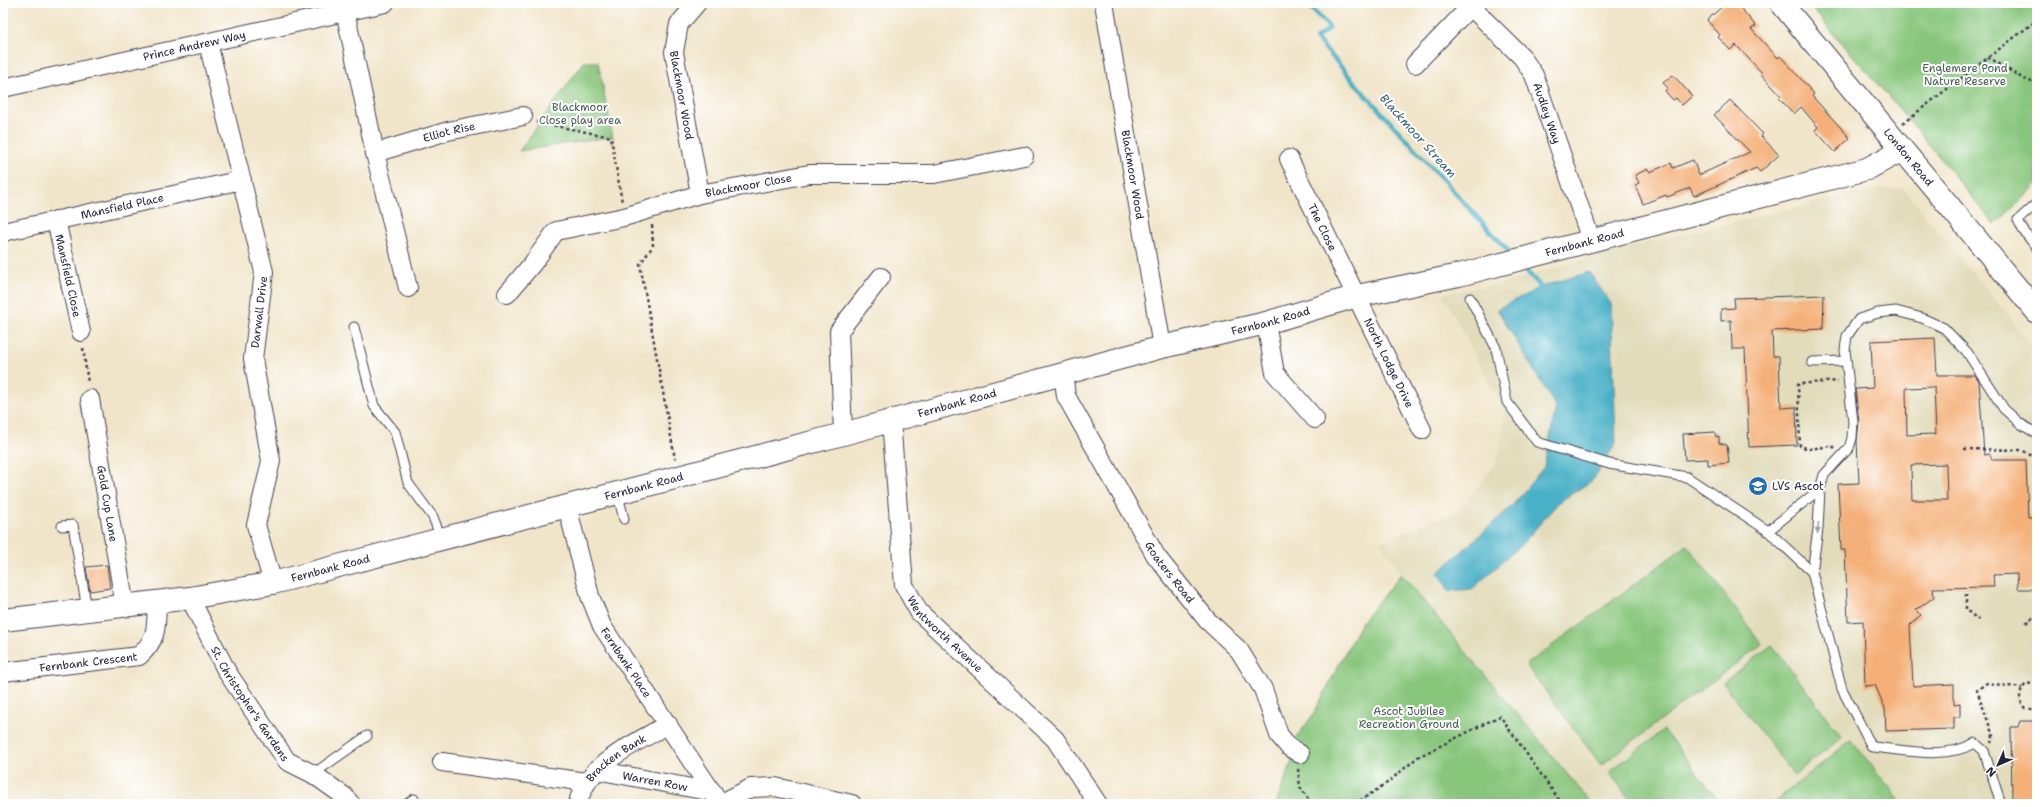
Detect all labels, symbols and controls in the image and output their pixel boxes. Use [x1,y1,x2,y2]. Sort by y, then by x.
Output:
street label: Prince Andrew Way [142,27,247,65]
street label: Blackmoor Wood [666,49,697,141]
park label: Englemere Pond Nature Reserve [1922,61,2008,89]
street label: Audley Way [1529,81,1564,146]
water label: Blackmoor Stream [1376,91,1460,181]
park label: Blackmoor Close play area [539,100,621,128]
street label: Elliot Rise [421,119,476,146]
street label: London Road [1880,125,1937,189]
street label: Blackmoor Wood [1118,129,1147,220]
street label: Blackmoor Close [704,170,793,201]
street label: Mansfield Place [79,190,165,223]
street label: The Close [1304,201,1340,254]
street label: Fernbank Road [1544,225,1626,260]
street label: Mansfield Close [51,233,84,319]
street label: Darwall Drive [248,275,271,349]
street label: Fernbank Road [1230,303,1312,339]
street label: North Lodge Drive [1360,316,1417,410]
street label: Fernbank Road [916,385,998,421]
street label: Gold Cup Lane [93,464,121,543]
street label: Fernbank Road [603,469,685,504]
school or university icon: LVS Ascot [1747,475,1769,497]
place label: LVS Ascot [1772,479,1824,494]
one-way arrow [1814,522,1821,534]
street label: Goaters Road [1141,539,1198,606]
street label: Fernbank Road [289,551,372,586]
street label: Wentworth Avenue [903,593,986,676]
street label: Fernbank Place [597,625,655,701]
street label: St. Christopher's Gardens [207,644,292,765]
street label: Fernbank Crescent [39,649,138,676]
park label: Ascot Jubilee Recreation Ground [1359,704,1459,732]
street label: Bracken Bank [583,731,649,785]
north arrow [1978,745,2018,785]
text: N [1983,763,2000,780]
street label: Warren Row [621,768,689,795]

